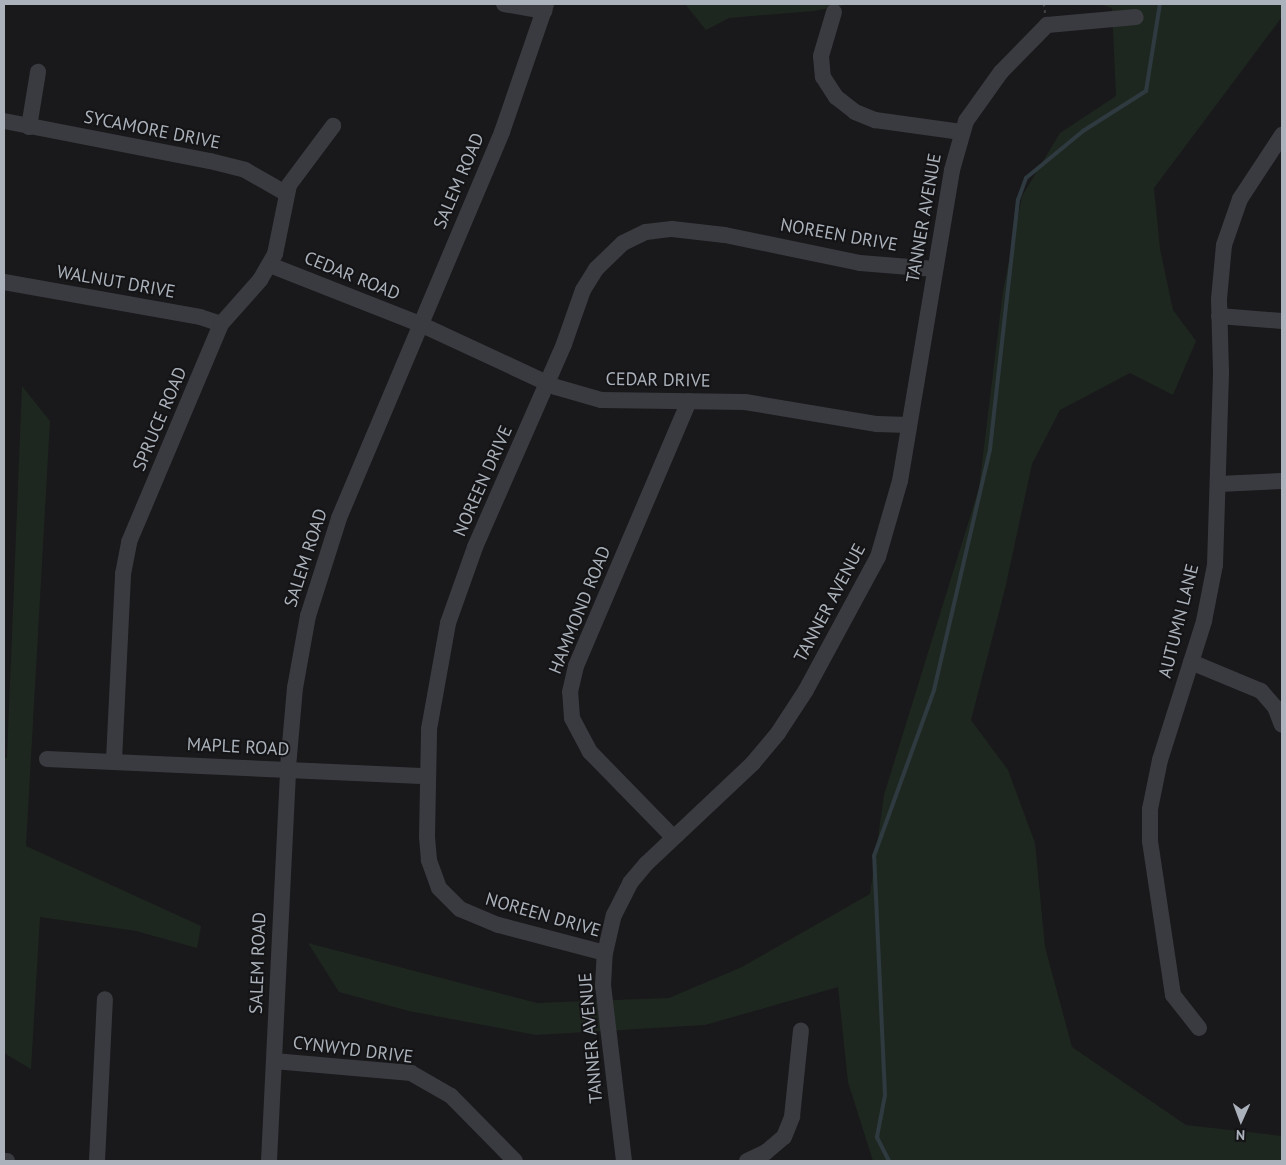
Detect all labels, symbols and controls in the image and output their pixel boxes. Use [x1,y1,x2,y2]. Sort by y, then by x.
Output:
street label: SYCAMORE DRIVE [82,106,222,154]
street label: SALEM ROAD [429,130,489,232]
street label: TANNER AVENUE [902,151,946,285]
street label: NOREEN DRIVE [779,214,899,256]
street label: CEDAR ROAD [301,247,403,305]
street label: WALNUT DRIVE [55,261,177,303]
street label: SPRUCE ROAD [128,364,192,474]
street label: CEDAR DRIVE [605,368,711,392]
street label: NOREEN DRIVE [449,422,517,540]
street label: SALEM ROAD [280,506,332,610]
street label: TANNER AVENUE [790,540,870,666]
street label: HAMMOND ROAD [544,543,616,677]
street label: AUTUMN LANE [1154,562,1204,680]
street label: MAPLE ROAD [186,734,290,760]
street label: NOREEN DRIVE [483,888,603,942]
street label: SALEM ROAD [245,912,271,1014]
street label: TANNER AVENUE [574,971,608,1105]
street label: CYNWYD DRIVE [292,1032,414,1068]
north arrow [1216,1095,1266,1145]
text: N [1236,1126,1245,1144]

